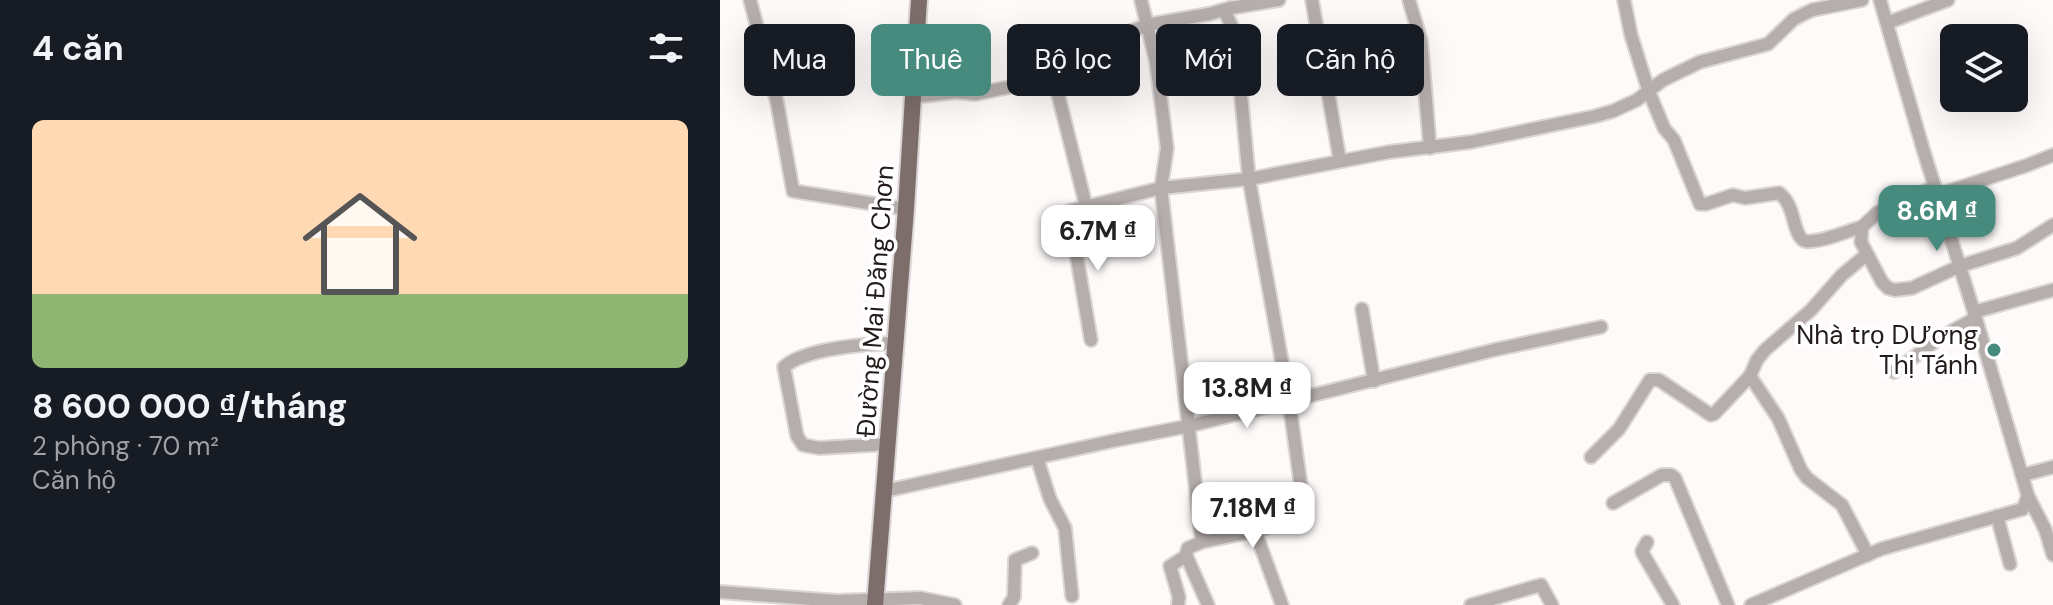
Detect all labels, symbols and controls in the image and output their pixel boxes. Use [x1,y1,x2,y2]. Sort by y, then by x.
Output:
chip: Mua [744,24,855,96]
chip: Thuê [871,24,991,96]
chip: Bộ lọc [1007,24,1140,96]
chip: Mới [1156,24,1261,96]
chip: Căn hộ [1277,24,1424,96]
map controls [1940,24,2028,112]
button: layers [1940,24,2028,112]
text: 4 căn [32,26,124,71]
icon: filters [644,26,688,70]
street label: Đường Mai Đăng Chơn [849,164,901,438]
icon: home [288,172,432,316]
pin: 8.6M ₫ [1872,185,2002,253]
text: 8.6M ₫ [1896,194,1978,228]
pin: 6.7M ₫ [1033,205,1163,273]
text: 6.7M ₫ [1059,214,1137,248]
place label: Nhà trọ DƯơng Thị Tánh [1796,318,1978,382]
marker: Nhà trọ DƯơng Thị Tánh [1985,341,2003,359]
pin: 13.8M ₫ [1173,362,1321,430]
text: 13.8M ₫ [1202,371,1292,405]
text: 8 600 000 ₫/tháng [32,384,348,429]
text: 2 phòng · 70 m² [32,429,219,463]
text: Căn hộ [32,463,116,497]
pin: 7.18M ₫ [1179,482,1327,550]
text: 7.18M ₫ [1210,491,1296,525]

